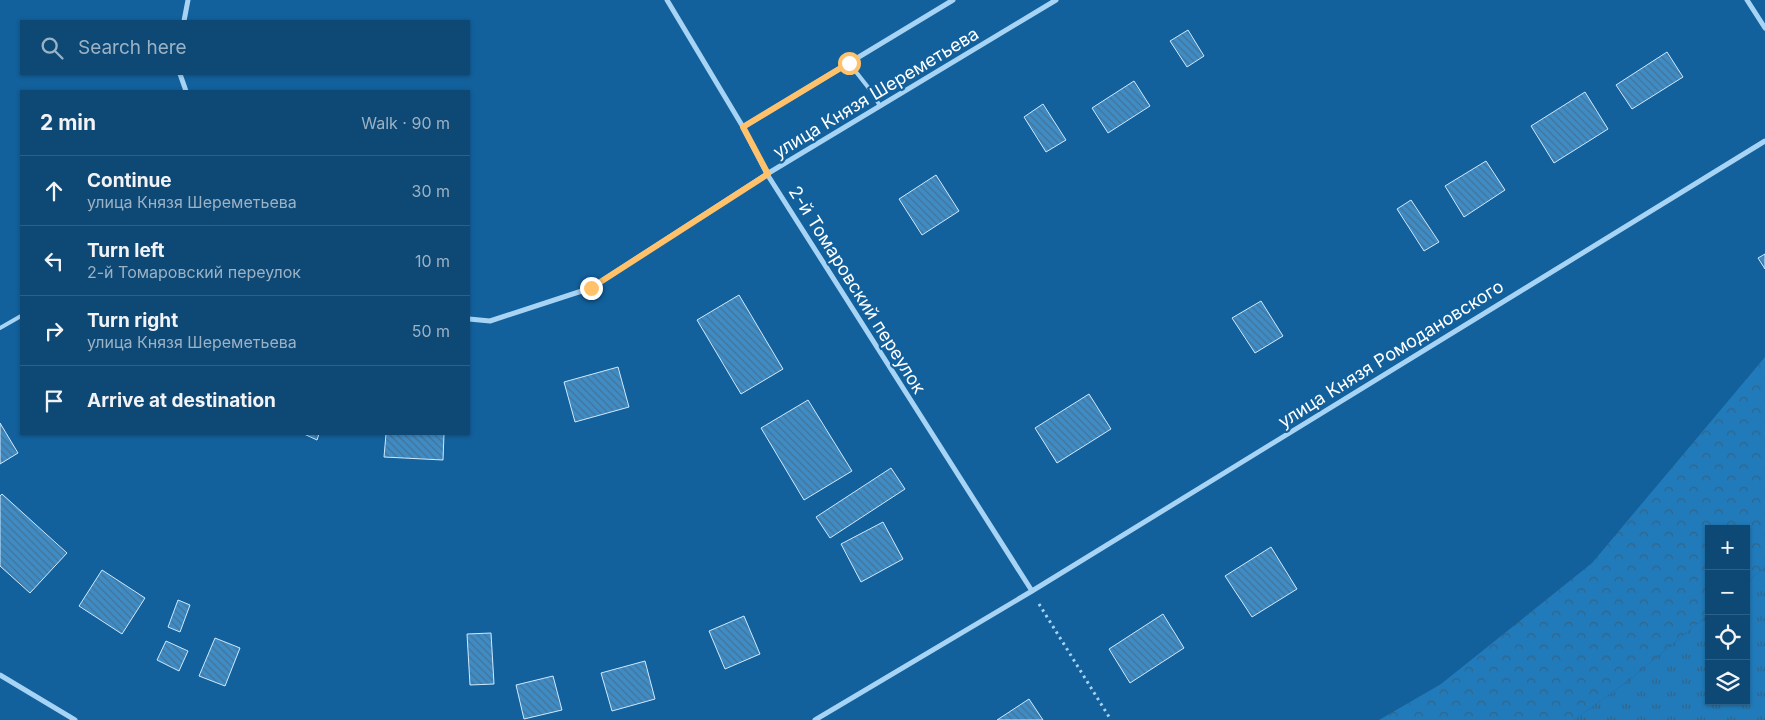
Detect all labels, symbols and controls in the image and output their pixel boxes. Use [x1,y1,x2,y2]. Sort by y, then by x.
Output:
search box [20,20,470,75]
street label: улица Князя Шереметьева [769,23,982,162]
icon: search [38,34,66,62]
text: Search here [78,36,187,59]
route start [838,52,861,75]
text: 2 min [40,110,96,135]
text: Walk · 90 m [361,113,450,133]
text: Continue [87,169,172,192]
icon: ahead [40,177,68,205]
text: 30 m [412,181,450,201]
street label: 2-й Томаровский переулок [785,182,930,398]
text: улица Князя Шереметьева [87,192,297,212]
text: Turn left [87,239,165,262]
icon: left [40,247,68,275]
text: 10 m [415,251,450,271]
text: 2-й Томаровский переулок [87,262,301,282]
street label: улица Князя Ромодановского [1274,275,1507,432]
route end [580,277,603,300]
text: Turn right [87,309,178,332]
icon: right [40,317,68,345]
text: 50 m [412,321,450,341]
text: улица Князя Шереметьева [87,332,297,352]
icon: arrive [40,387,68,415]
text: Arrive at destination [87,389,276,412]
map controls [1705,525,1750,705]
button: + [1705,525,1750,570]
button: − [1705,570,1750,615]
button: locate [1705,615,1750,660]
button: layers [1705,660,1750,705]

